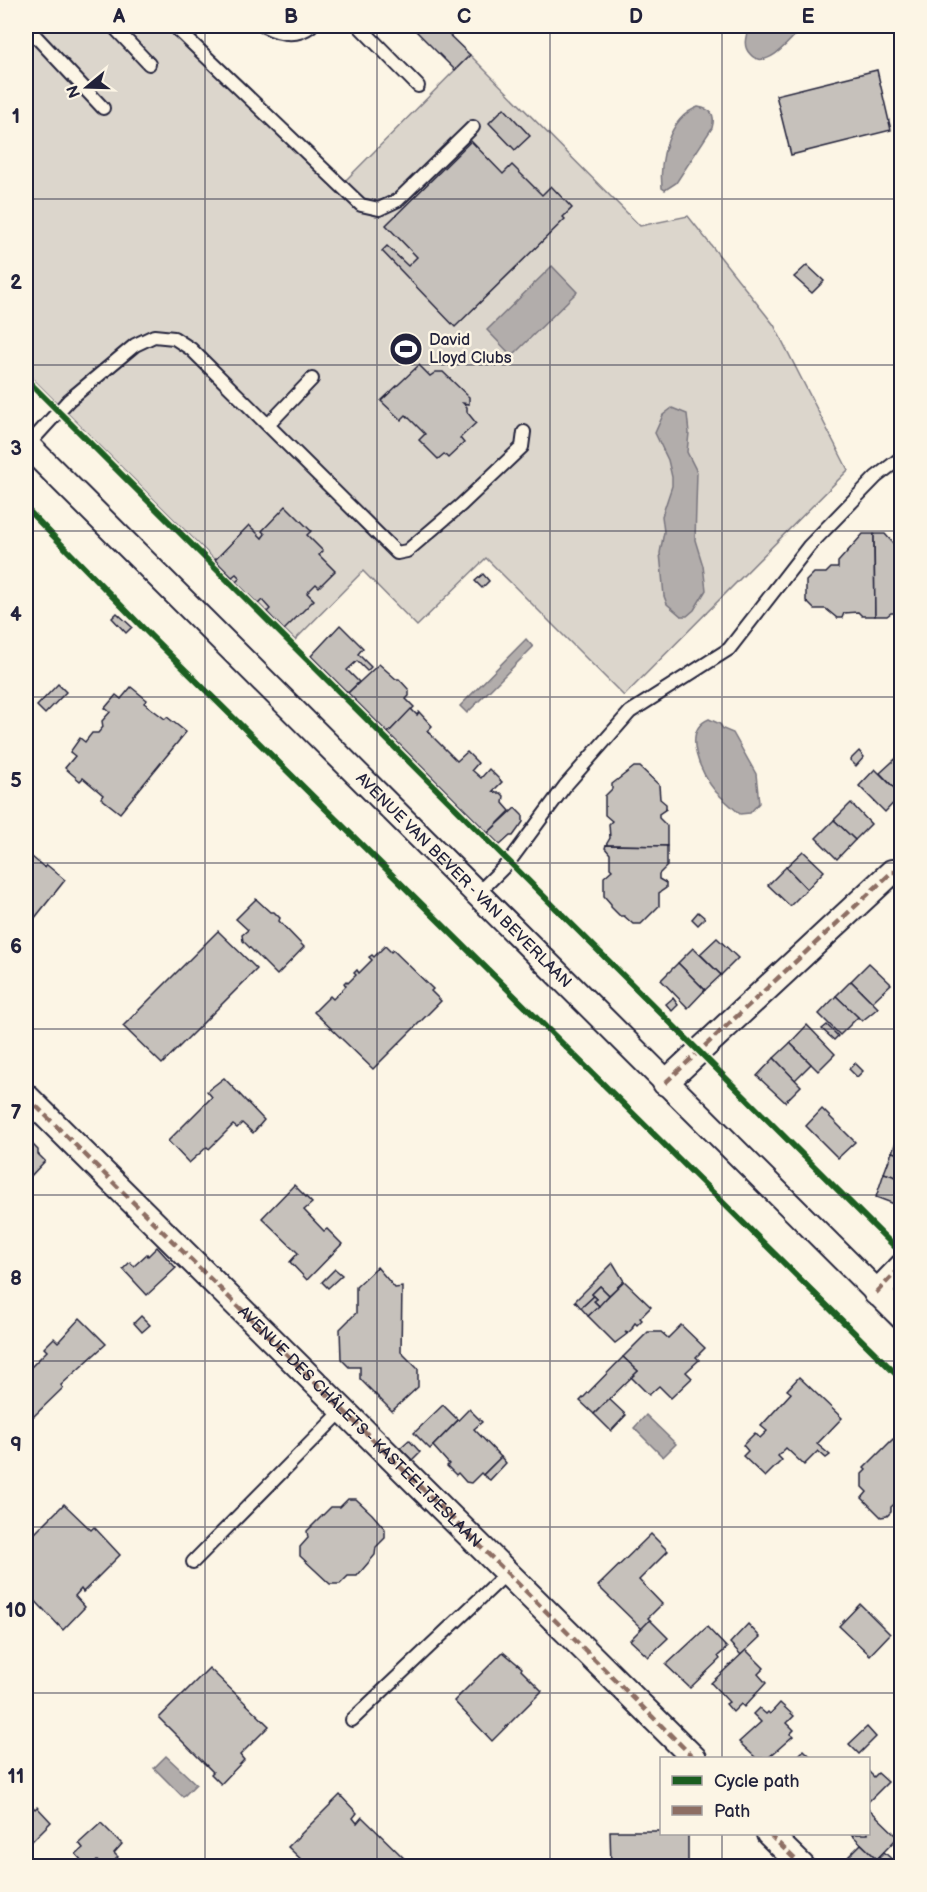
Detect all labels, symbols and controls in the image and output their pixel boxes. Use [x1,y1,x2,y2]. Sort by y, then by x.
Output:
text: A [112,5,126,29]
text: B [284,5,298,29]
text: C [457,5,471,29]
text: D [629,5,643,29]
text: E [802,5,815,29]
north arrow [57,57,117,117]
text: N [63,83,85,100]
text: 1 [12,105,20,129]
text: 2 [10,271,22,295]
sports icon: David Lloyd Clubs [388,331,424,367]
place label: David Lloyd Clubs [429,331,512,368]
text: 3 [10,437,22,461]
text: 4 [10,603,22,627]
text: 5 [10,769,22,793]
street label: AVENUE VAN BEVER - VAN BEVERLAAN [352,769,576,992]
text: 6 [10,935,22,959]
text: 7 [10,1101,22,1125]
text: 8 [10,1267,22,1291]
street label: AVENUE DES CHÂLETS - KASTEELTJESLAAN [234,1302,485,1551]
text: 9 [10,1433,22,1457]
text: 10 [6,1599,26,1623]
legend [660,1757,870,1835]
text: 11 [8,1765,24,1789]
text: Cycle path [714,1771,800,1792]
text: Path [714,1801,750,1822]

